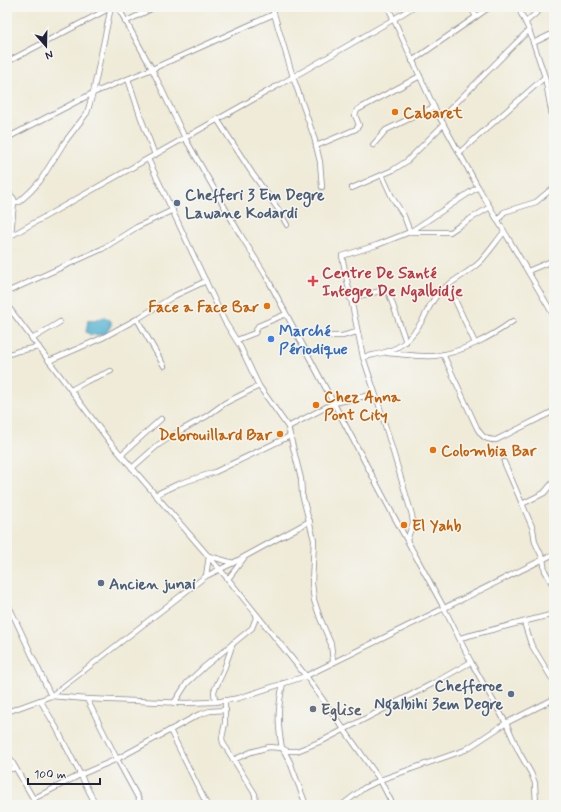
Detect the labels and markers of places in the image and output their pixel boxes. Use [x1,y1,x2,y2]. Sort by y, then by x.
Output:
place label: Cabaret [403,103,463,124]
marker: Cabaret [390,107,400,117]
place label: Chefferi 3 Em Degre Lawane Kodardi [185,185,325,224]
marker: Chefferi 3 Em Degre Lawane Kodardi [172,198,182,208]
place label: Centre De Santé Integre De Ngalbidje [322,263,463,304]
marker: Centre De Santé Integre De Ngalbidje [307,275,319,287]
place label: Face a Face Bar [148,297,259,318]
marker: Face a Face Bar [262,301,272,311]
place label: Marché Périodique [279,321,348,360]
marker: Marché Périodique [266,334,276,344]
place label: Chez Anna Pont City [324,387,401,426]
marker: Chez Anna Pont City [311,400,321,410]
place label: Debrouillard Bar [159,425,273,446]
marker: Debrouillard Bar [275,429,285,439]
place label: Colombia Bar [441,441,537,462]
marker: Colombia Bar [428,445,438,455]
place label: El Yahb [412,516,462,537]
marker: El Yahb [399,520,409,530]
place label: Ancien junai [109,574,196,595]
marker: Ancien junai [96,578,106,588]
place label: Chefferoe Ngalbihi 3em Degre [374,676,503,717]
marker: Chefferoe Ngalbihi 3em Degre [506,689,516,699]
place label: Eglise [321,700,362,722]
marker: Eglise [308,704,318,714]

